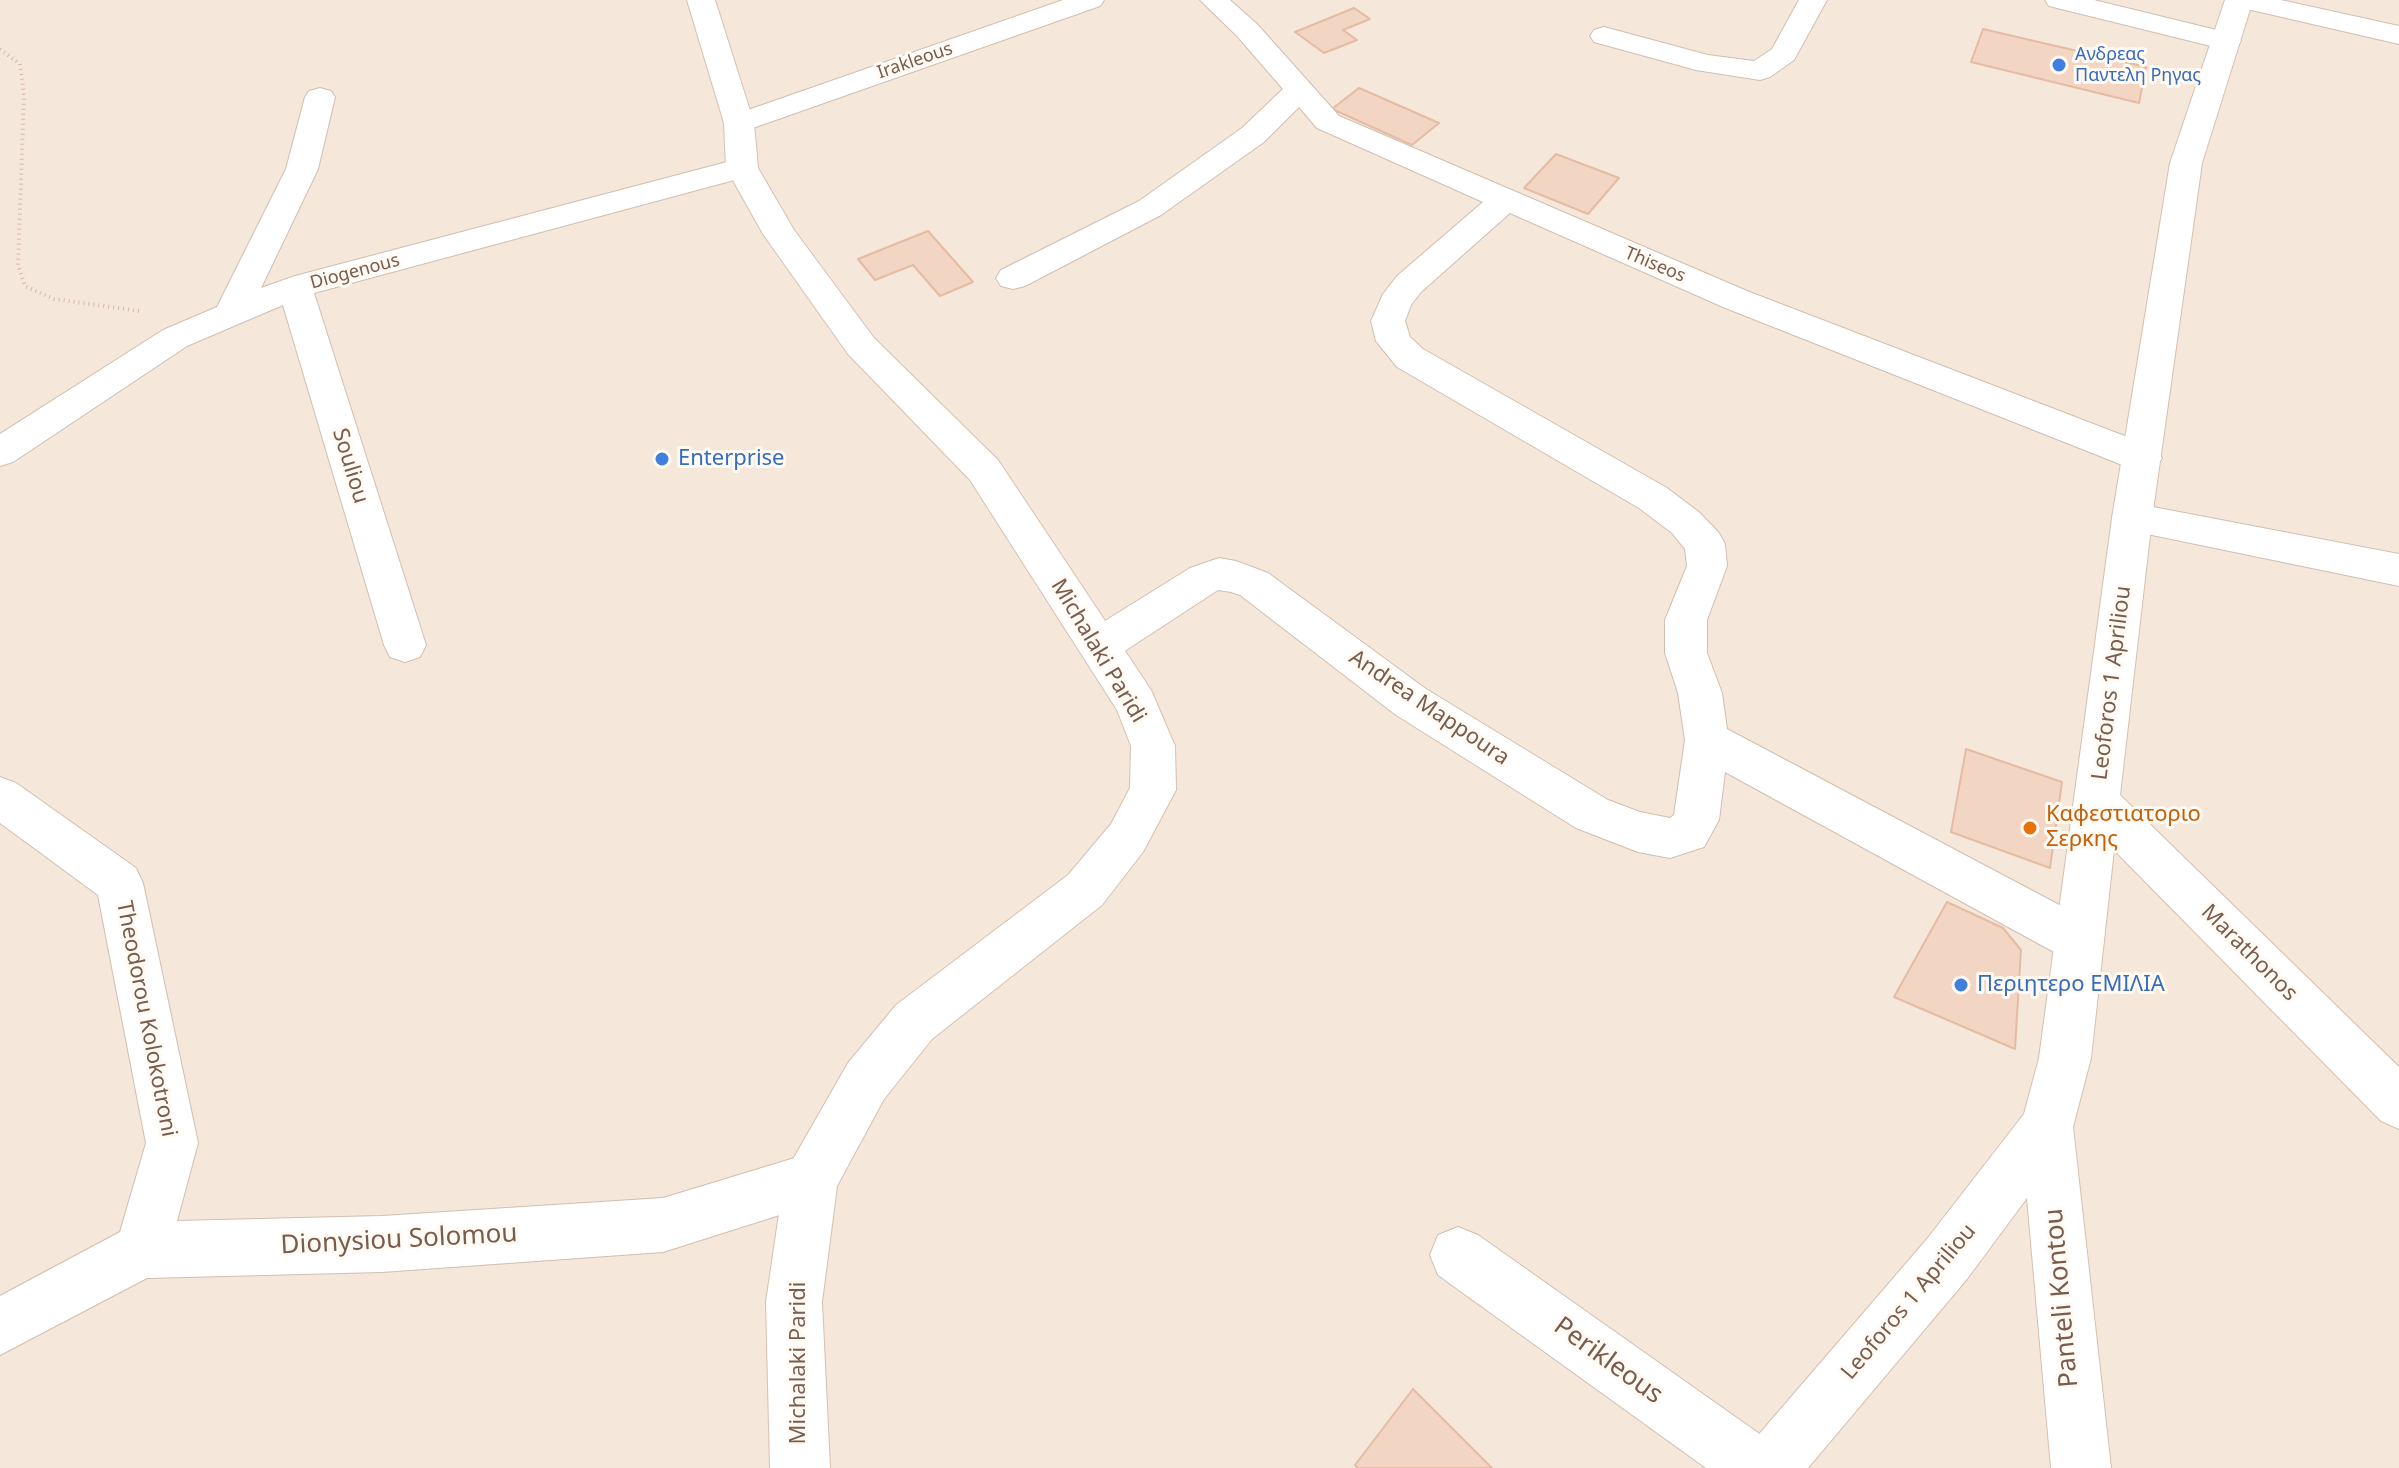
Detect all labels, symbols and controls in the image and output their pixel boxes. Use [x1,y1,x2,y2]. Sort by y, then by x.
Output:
street label: Irakleous [874,38,956,84]
place label: Ανδρεας Παντελη Ρηγας [2075,44,2201,86]
marker: Ανδρεας Παντελη Ρηγας [2050,56,2068,74]
street label: Thiseos [1621,243,1689,287]
street label: Diogenous [308,250,402,294]
street label: Souliou [326,425,374,507]
place label: Enterprise [678,446,785,472]
marker: Enterprise [653,450,671,468]
street label: Michalaki Paridi [1045,574,1151,728]
street label: Leoforos 1 Apriliou [2087,584,2137,782]
street label: Andrea Mappoura [1344,645,1514,771]
place label: Καφεστιατοριο Σερκης [2046,802,2201,854]
marker: Καφεστιατοριο Σερκης [2021,819,2039,837]
street label: Theodorou Kolokotroni [110,899,182,1139]
street label: Marathonos [2195,899,2303,1007]
place label: Περιητερο ΕΜΙΛΙΑ [1977,972,2165,998]
marker: Περιητερο ΕΜΙΛΙΑ [1952,976,1970,994]
street label: Panteli Kontou [2039,1207,2085,1389]
street label: Dionysiou Solomou [280,1218,518,1262]
street label: Leoforos 1 Apriliou [1836,1219,1982,1385]
street label: Michalaki Paridi [786,1282,812,1444]
street label: Perikleous [1547,1311,1669,1411]

